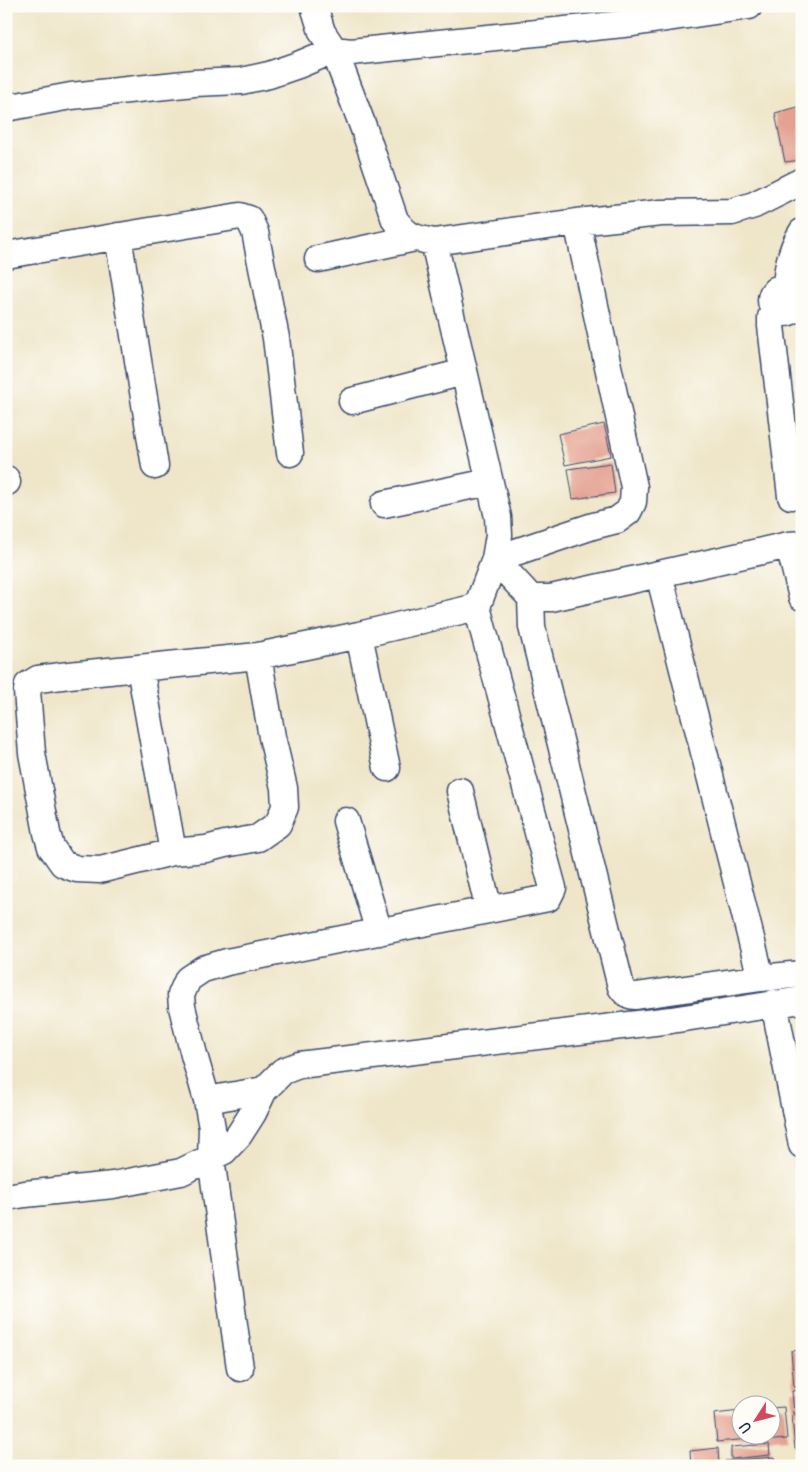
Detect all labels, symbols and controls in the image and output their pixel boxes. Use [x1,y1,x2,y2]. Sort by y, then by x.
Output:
north arrow [730,1394,780,1444]
text: U [735,1418,756,1437]

